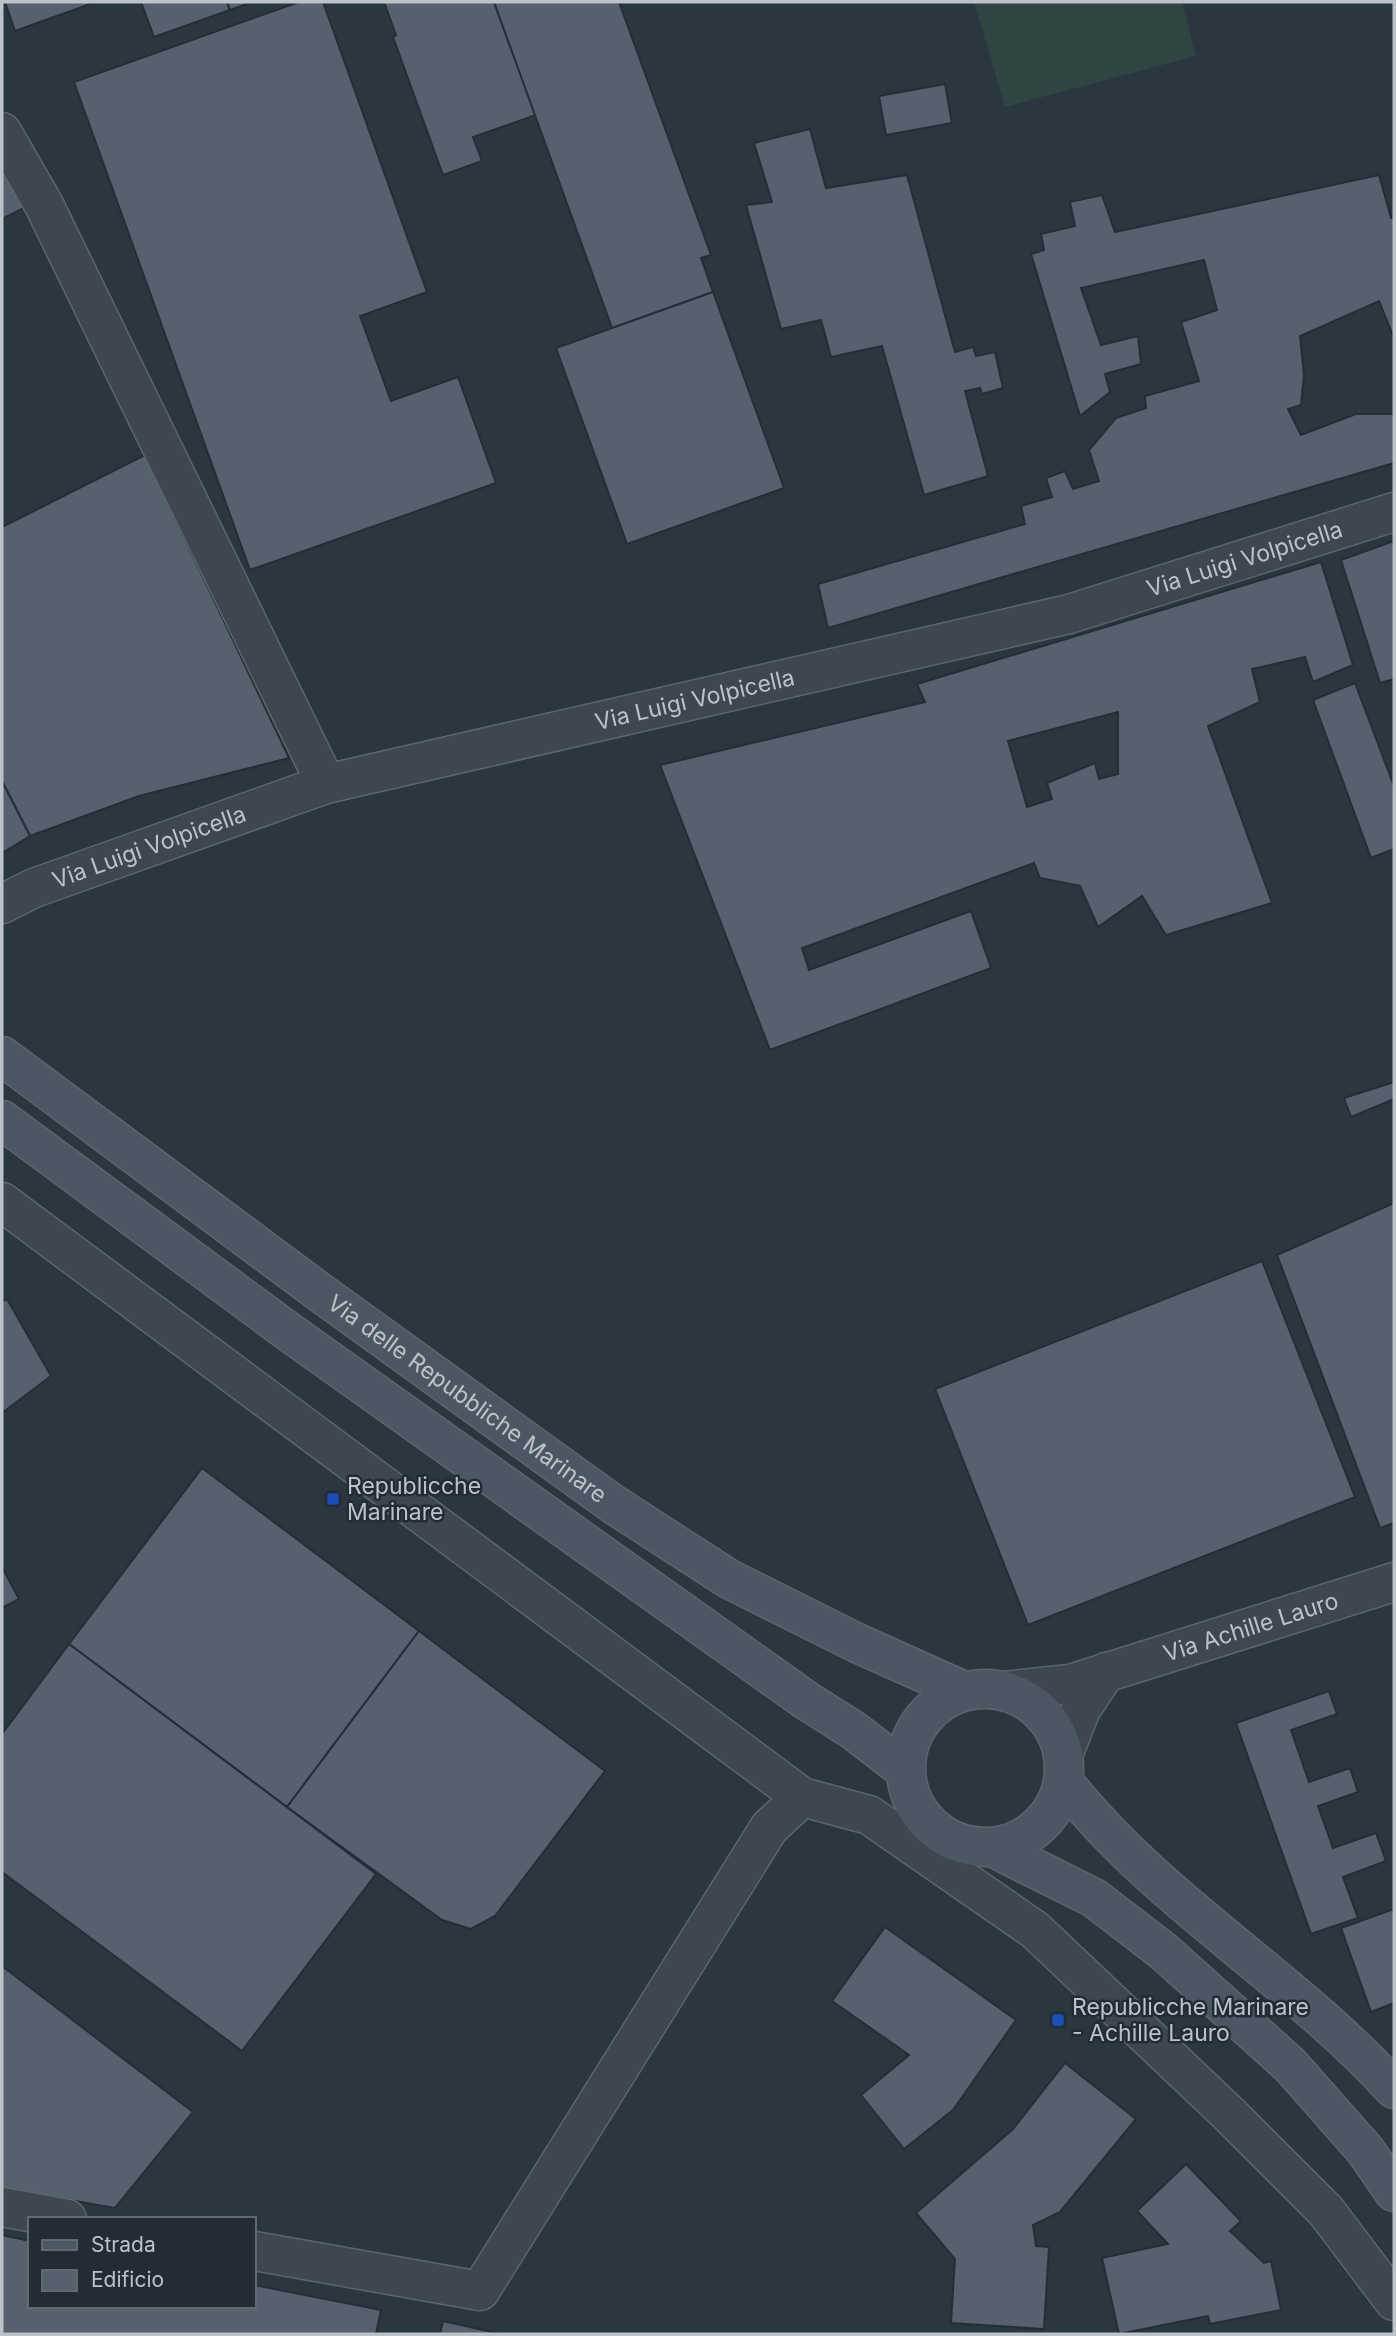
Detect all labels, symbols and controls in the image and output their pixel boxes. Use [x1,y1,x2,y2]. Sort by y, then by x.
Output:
street label: Via Luigi Volpicella [1143,515,1346,603]
street label: Via Luigi Volpicella [592,663,797,736]
street label: Via Luigi Volpicella [49,800,250,894]
street label: Via delle Repubbliche Marinare [322,1289,612,1509]
place label: Republicche Marinare [347,1472,481,1526]
marker: Republicche Marinare [325,1491,341,1507]
street label: Via Achille Lauro [1160,1586,1342,1668]
place label: Republicche Marinare - Achille Lauro [1072,1993,1309,2047]
marker: Republicche Marinare - Achille Lauro [1050,2012,1066,2028]
legend [28,2217,256,2308]
text: Strada [91,2232,156,2257]
text: Edificio [91,2267,164,2292]

